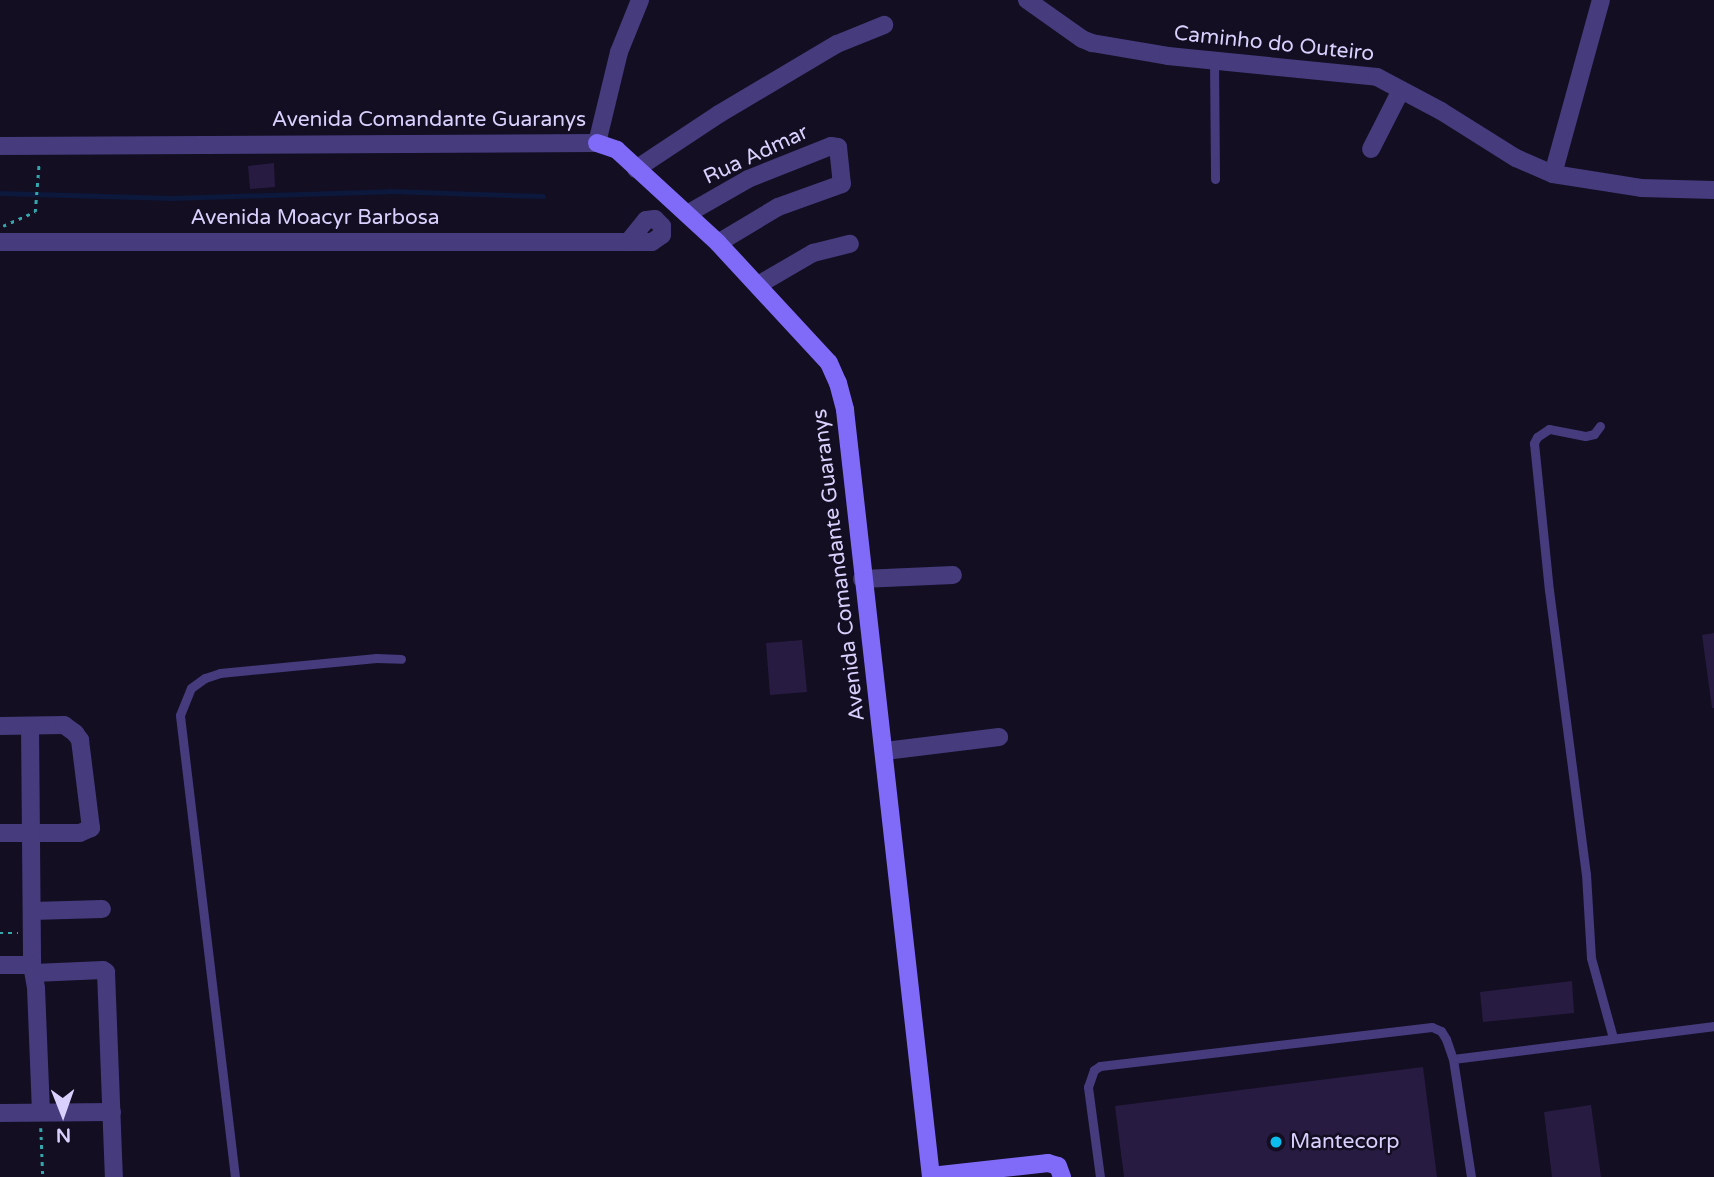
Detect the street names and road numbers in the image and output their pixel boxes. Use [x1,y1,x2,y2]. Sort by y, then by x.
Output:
street label: Caminho do Outeiro [1173,21,1375,67]
street label: Avenida Comandante Guaranys [272,107,586,133]
street label: Rua Admar [700,120,812,190]
street label: Avenida Moacyr Barbosa [190,205,440,231]
street label: Avenida Comandante Guaranys [807,407,871,723]

